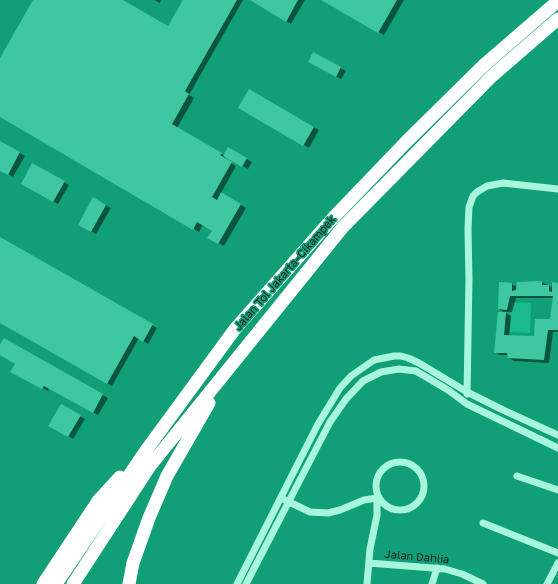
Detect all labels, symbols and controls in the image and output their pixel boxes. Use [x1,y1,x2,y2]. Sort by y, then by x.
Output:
street label: Jalan Tol Jakarta–Cikampek [232,213,338,333]
street label: Jalan Dahlia [384,548,450,566]

